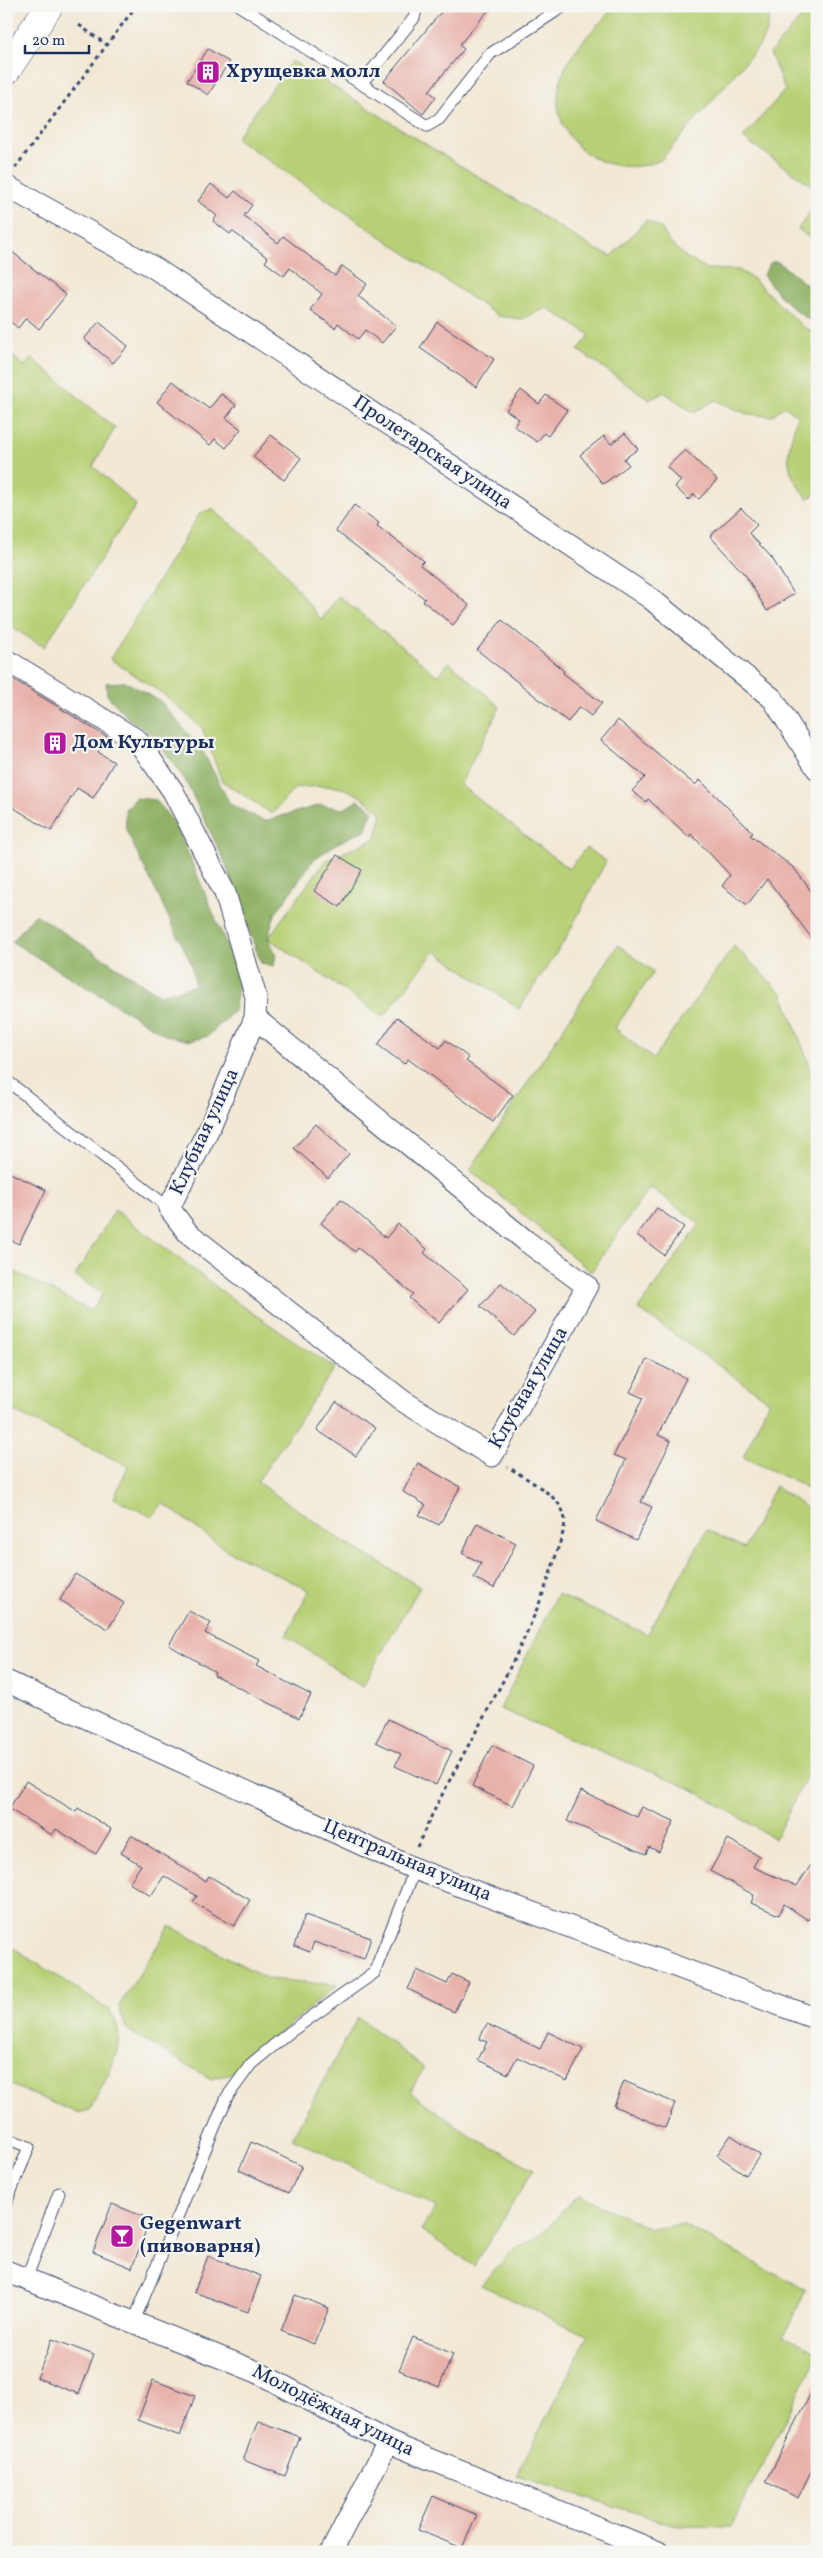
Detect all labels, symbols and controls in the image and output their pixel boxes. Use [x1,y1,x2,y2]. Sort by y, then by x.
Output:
scale bar [25,22,89,54]
text: 20 m [32,31,65,52]
place label: Хрущевка молл [226,58,381,86]
building icon: Хрущевка молл [195,59,221,85]
street label: Пролетарская улица [347,389,517,517]
place label: Дом Культуры [72,729,215,757]
building icon: Дом Культуры [42,730,68,756]
street label: Клубная улица [163,1064,247,1200]
street label: Клубная улица [483,1322,575,1454]
street label: Центральная улица [318,1813,496,1909]
place label: Gegenwart (пивоварня) [140,2210,260,2261]
bar icon: Gegenwart (пивоварня) [109,2223,135,2249]
street label: Молодёжная улица [247,2358,419,2464]

